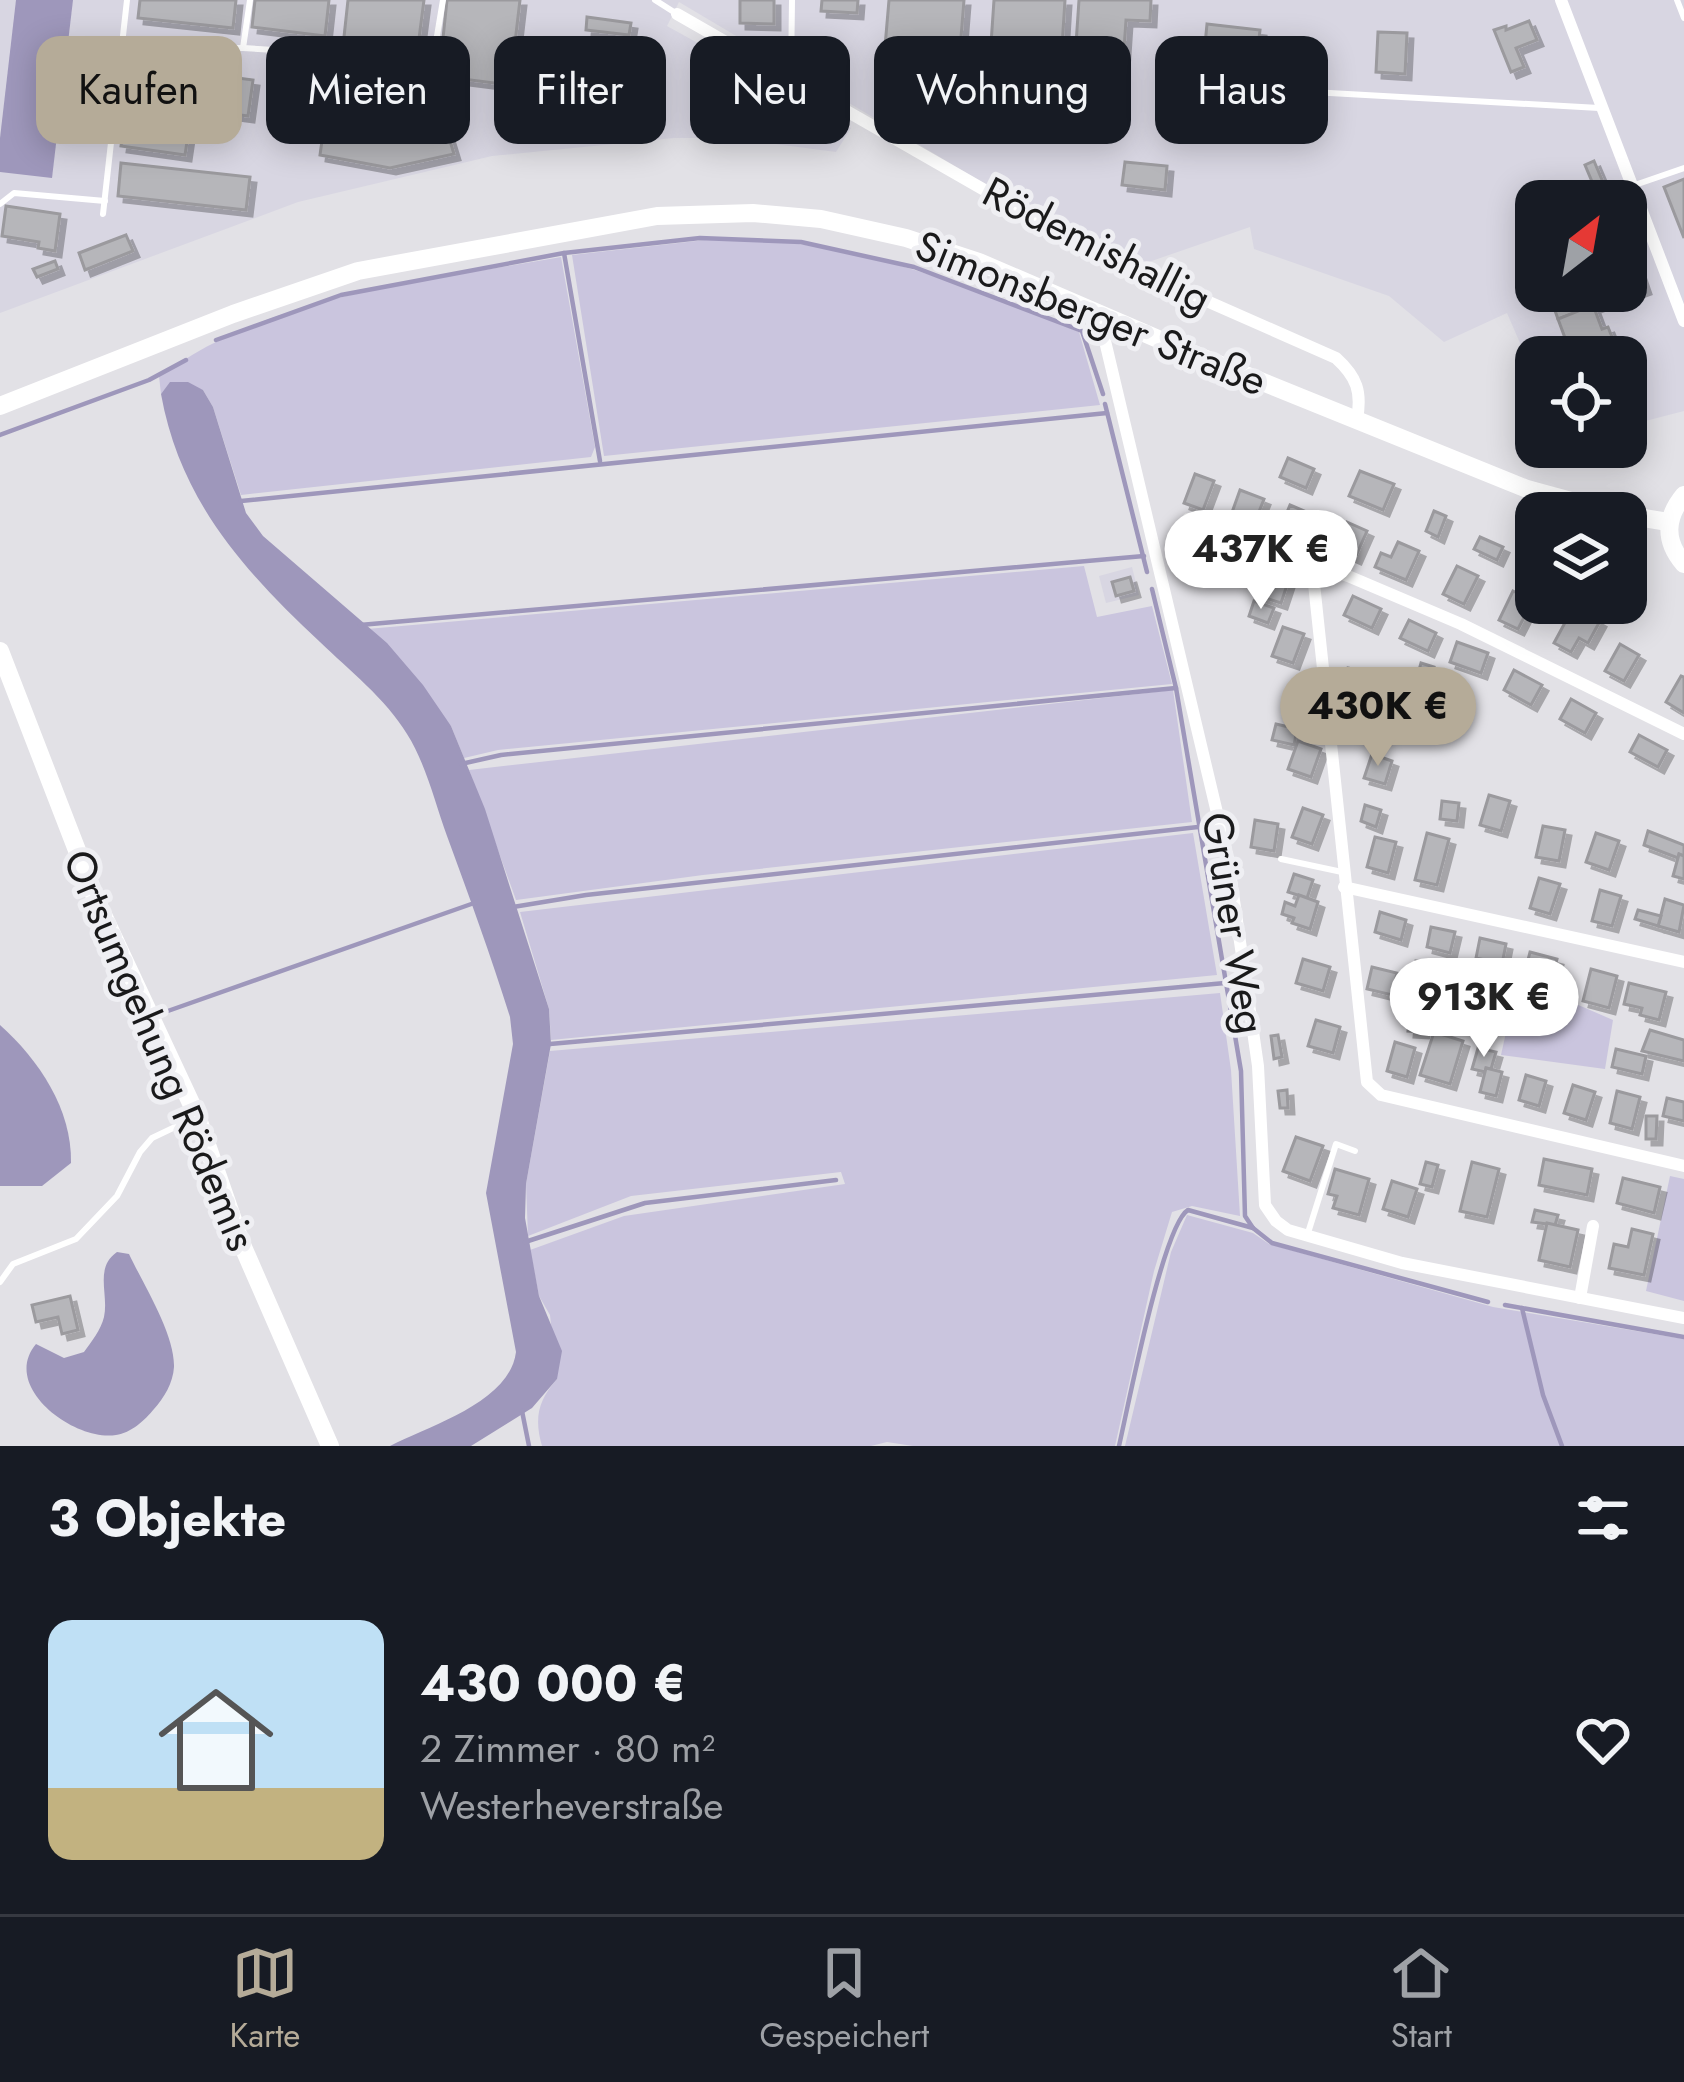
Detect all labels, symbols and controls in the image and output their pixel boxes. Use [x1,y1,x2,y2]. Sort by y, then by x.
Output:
chip: Kaufen [36,36,242,144]
chip: Mieten [266,36,470,144]
chip: Filter [494,36,666,144]
chip: Neu [690,36,850,144]
chip: Wohnung [874,36,1131,144]
chip: Haus [1155,36,1328,144]
street label: Rödemishallig [972,161,1222,329]
north arrow [1515,180,1647,312]
map controls [1515,180,1647,624]
street label: Simonsberger Straße [906,215,1276,411]
button: locate [1515,336,1647,468]
button: layers [1515,492,1647,624]
pin: 437K € [1163,510,1359,612]
text: 437K € [1192,520,1330,577]
pin: 430K € [1280,667,1476,769]
text: 430K € [1307,677,1449,734]
street label: Grüner Weg [1186,808,1282,1038]
street label: Ortsumgehung Rödemis [48,840,272,1260]
pin: 913K € [1386,958,1582,1060]
text: 913K € [1417,968,1551,1025]
text: 3 Objekte [48,1481,286,1555]
icon: filters [1570,1485,1636,1551]
text: 430 000 € [420,1646,686,1720]
icon: home [144,1668,288,1812]
icon: heart [1570,1707,1636,1773]
text: 2 Zimmer · 80 m² [420,1720,715,1777]
text: Westerheverstraße [420,1777,723,1834]
tab: Karte [230,1940,300,2059]
tab: Gespeichert [760,1940,929,2059]
tab: Start [1388,1940,1454,2059]

